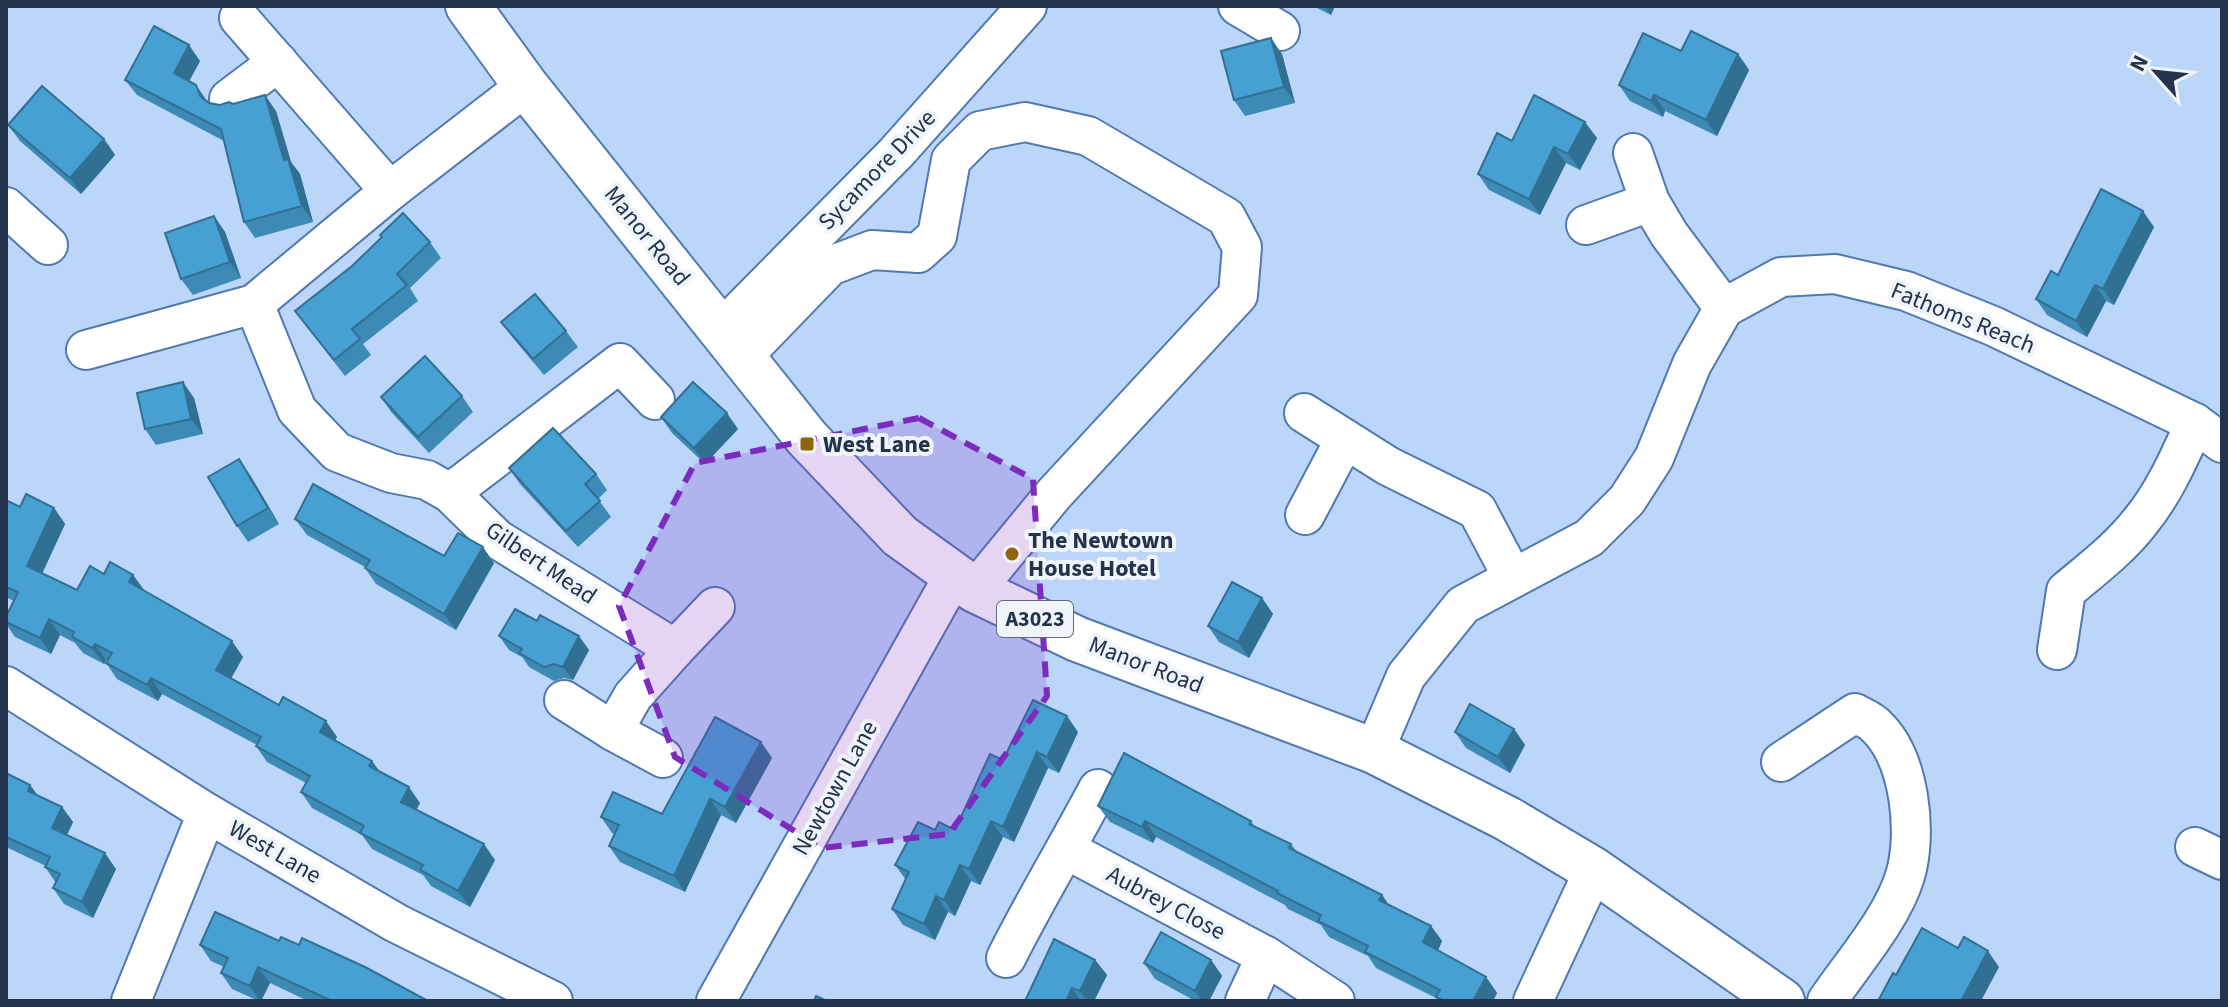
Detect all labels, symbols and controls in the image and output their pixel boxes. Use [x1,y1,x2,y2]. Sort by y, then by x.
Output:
north arrow [2116,32,2196,112]
text: N [2121,50,2157,77]
street label: Sycamore Drive [810,102,944,238]
street label: Manor Road [596,178,698,294]
street label: Fathoms Reach [1886,273,2040,363]
place label: West Lane [823,427,930,462]
marker: West Lane [798,435,816,453]
street label: Gilbert Mead [478,513,604,613]
place label: The Newtown House Hotel [1028,523,1173,586]
marker: The Newtown House Hotel [1003,545,1021,563]
road number: A3023 [997,601,1073,637]
street label: Manor Road [1084,627,1208,703]
street label: Newtown Lane [783,714,887,862]
street label: West Lane [222,811,328,893]
street label: Aubrey Close [1100,857,1232,949]

